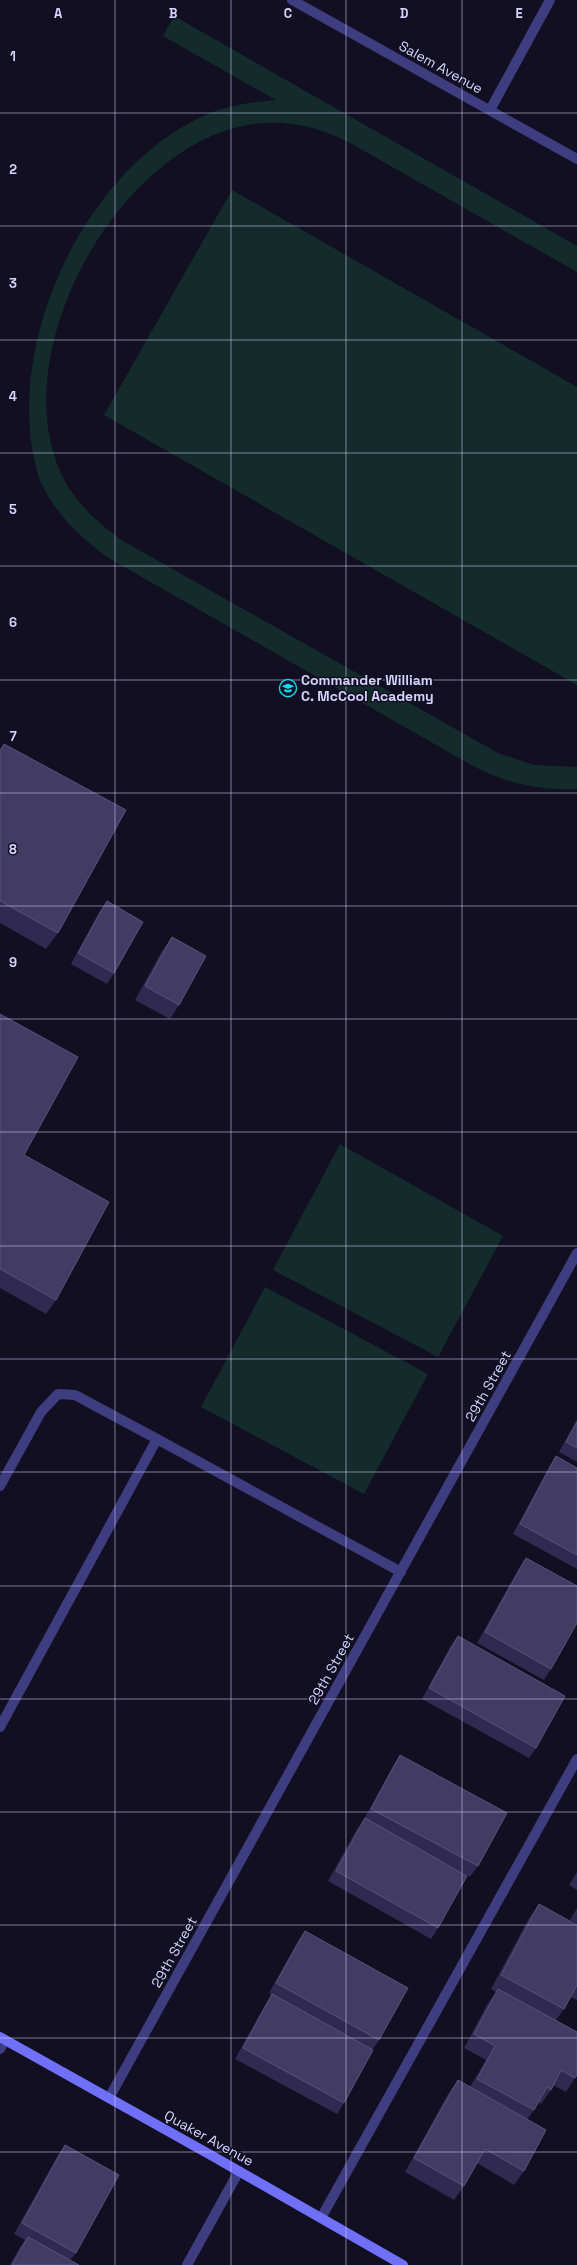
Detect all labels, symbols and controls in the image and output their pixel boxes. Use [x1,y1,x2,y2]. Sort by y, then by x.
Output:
text: A [54,5,63,22]
text: B [169,5,178,22]
text: C [284,5,292,22]
text: D [400,5,409,22]
text: E [515,5,523,22]
street label: Salem Avenue [396,37,486,97]
text: 1 [10,48,16,65]
text: 2 [9,161,17,178]
text: 3 [9,275,17,292]
text: 4 [9,388,17,405]
text: 5 [9,501,17,518]
text: 6 [9,614,17,631]
place label: Commander William C. McCool Academy [301,671,434,705]
school or university icon: Commander William C. McCool Academy [278,678,298,698]
text: 7 [9,728,17,745]
text: 8 [9,841,17,858]
text: 9 [9,954,17,971]
street label: 29th Street [461,1347,515,1425]
street label: 29th Street [304,1630,358,1708]
street label: 29th Street [147,1913,201,1991]
street label: Quaker Avenue [161,2106,257,2170]

